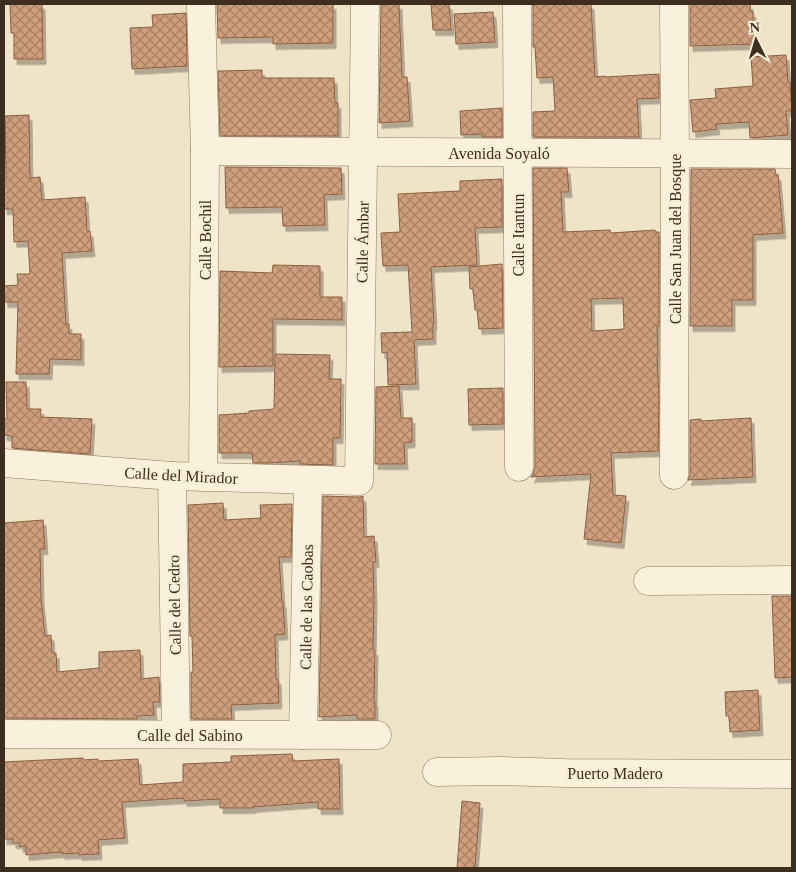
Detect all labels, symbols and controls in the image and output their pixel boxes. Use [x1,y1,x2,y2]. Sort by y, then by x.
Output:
north arrow [731,15,781,65]
text: N [749,20,761,35]
street label: Avenida Soyaló [448,145,550,163]
street label: Calle San Juan del Bosque [667,154,685,324]
street label: Calle Itantun [510,193,527,277]
street label: Calle Bochil [197,199,214,280]
street label: Calle Ámbar [352,200,372,283]
street label: Calle del Mirador [124,464,239,487]
street label: Calle de las Caobas [297,544,316,670]
street label: Calle del Cedro [165,555,184,655]
street label: Calle del Sabino [137,727,243,744]
street label: Puerto Madero [567,765,663,782]

